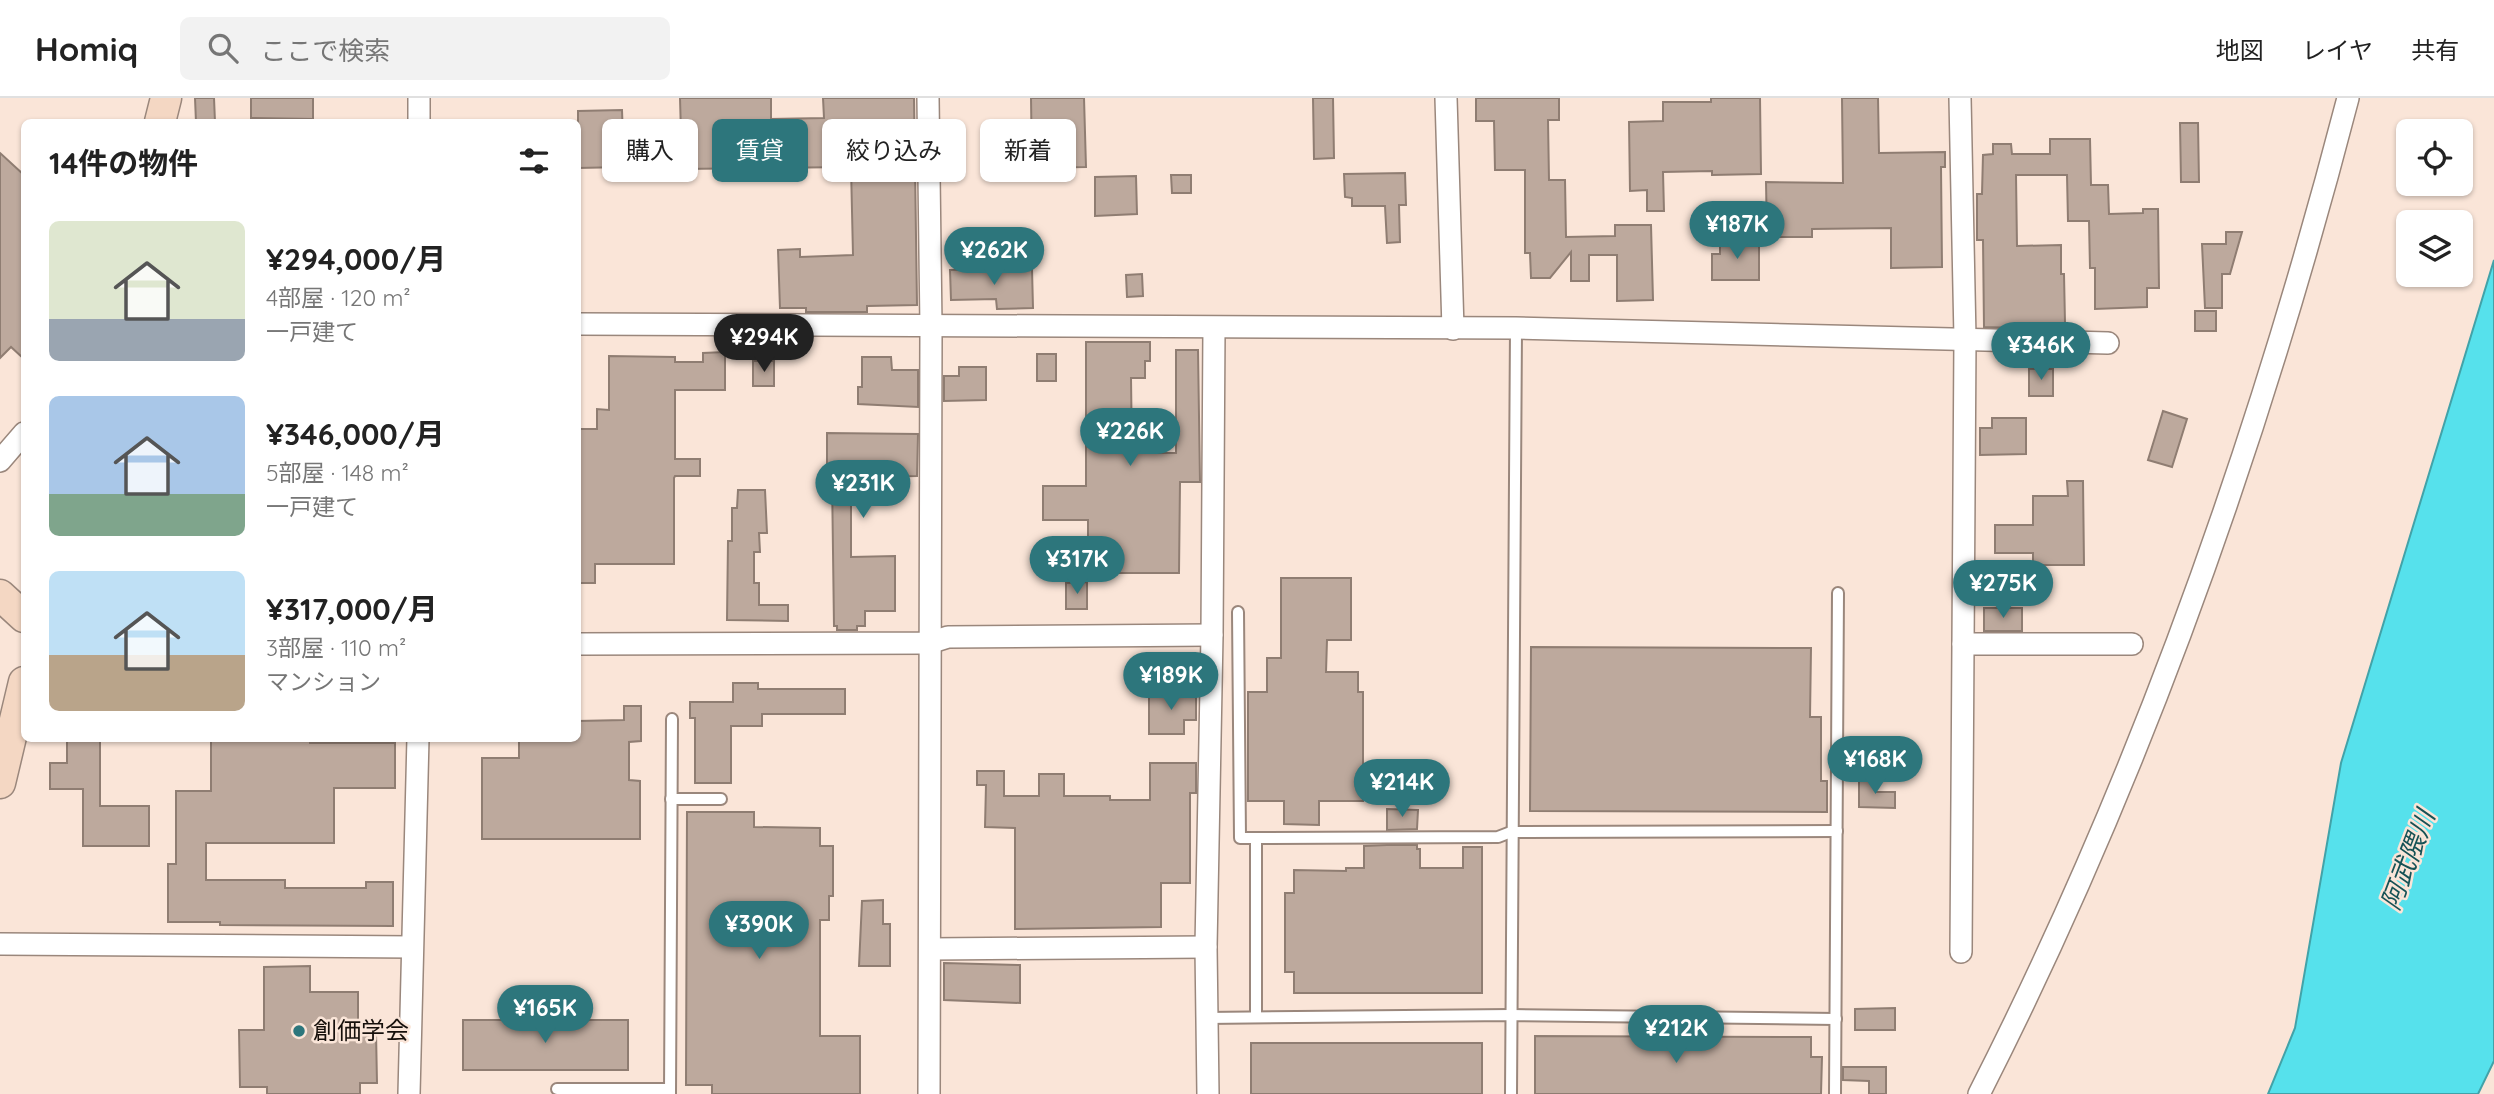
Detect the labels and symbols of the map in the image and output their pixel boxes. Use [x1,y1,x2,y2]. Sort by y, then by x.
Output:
pin: ¥187K [1688,202,1786,261]
pin: ¥262K [945,228,1043,287]
pin: ¥294K [715,314,813,374]
pin: ¥346K [1992,322,2090,382]
pin: ¥226K [1081,408,1179,468]
pin: ¥231K [814,460,912,520]
pin: ¥317K [1028,536,1126,596]
pin: ¥275K [1954,560,2052,620]
pin: ¥189K [1122,652,1220,712]
pin: ¥168K [1826,736,1924,796]
pin: ¥214K [1353,760,1451,819]
water label: 阿武隈川 [2373,803,2443,914]
pin: ¥390K [710,902,808,961]
pin: ¥165K [496,986,594,1045]
pin: ¥212K [1627,1006,1725,1065]
place label: 創価学会 [313,1015,409,1045]
marker: 創価学会 [291,1023,307,1039]

